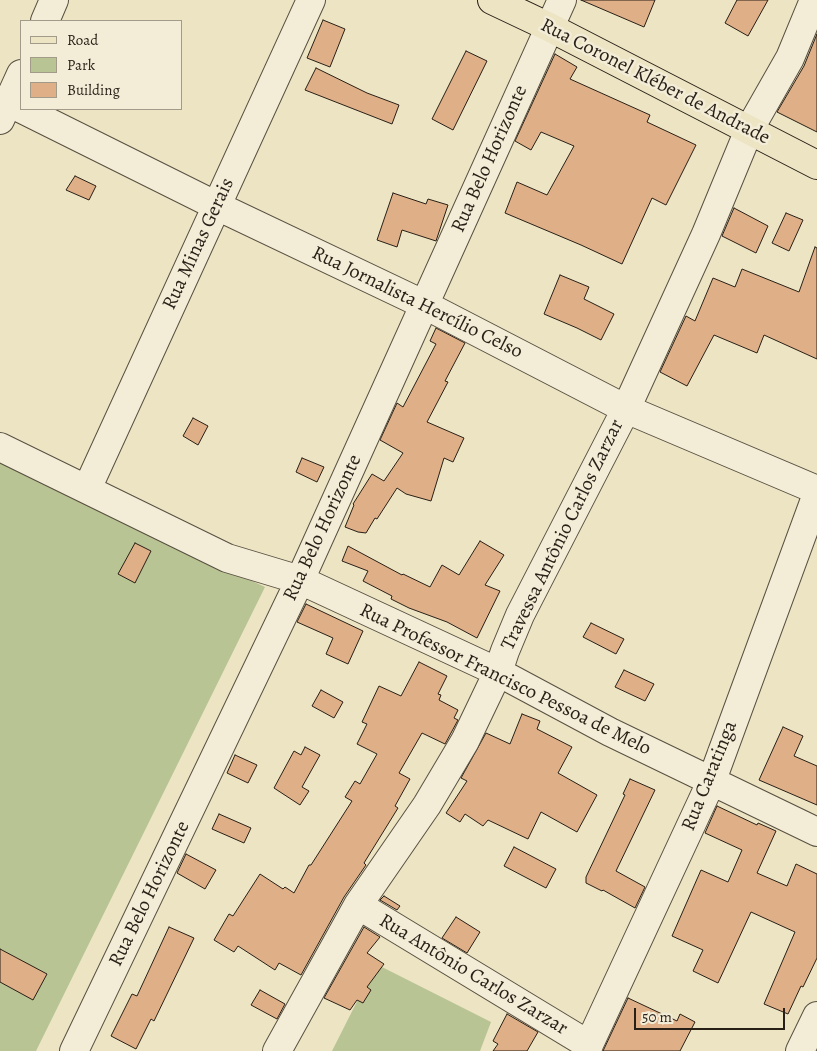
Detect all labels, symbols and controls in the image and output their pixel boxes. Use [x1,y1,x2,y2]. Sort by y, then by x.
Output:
street label: Rua Coronel Kléber de Andrade [536,14,774,150]
legend [20,20,182,110]
text: Road [67,30,98,50]
text: Park [67,55,95,75]
text: Building [67,80,120,100]
street label: Rua Belo Horizonte [447,82,533,236]
street label: Rua Minas Gerais [158,174,240,314]
street label: Rua Jornalista Hercílio Celso [308,241,526,365]
street label: Travessa Antônio Carlos Zarzar [497,416,629,654]
street label: Rua Belo Horizonte [279,451,367,605]
street label: Rua Professor Francisco Pessoa de Melo [355,599,655,761]
street label: Rua Caratinga [677,717,743,835]
street label: Rua Belo Horizonte [104,817,196,971]
street label: Rua Antônio Carlos Zarzar [374,909,572,1041]
scale bar [637,998,788,1030]
text: 50 m [642,1007,672,1027]

